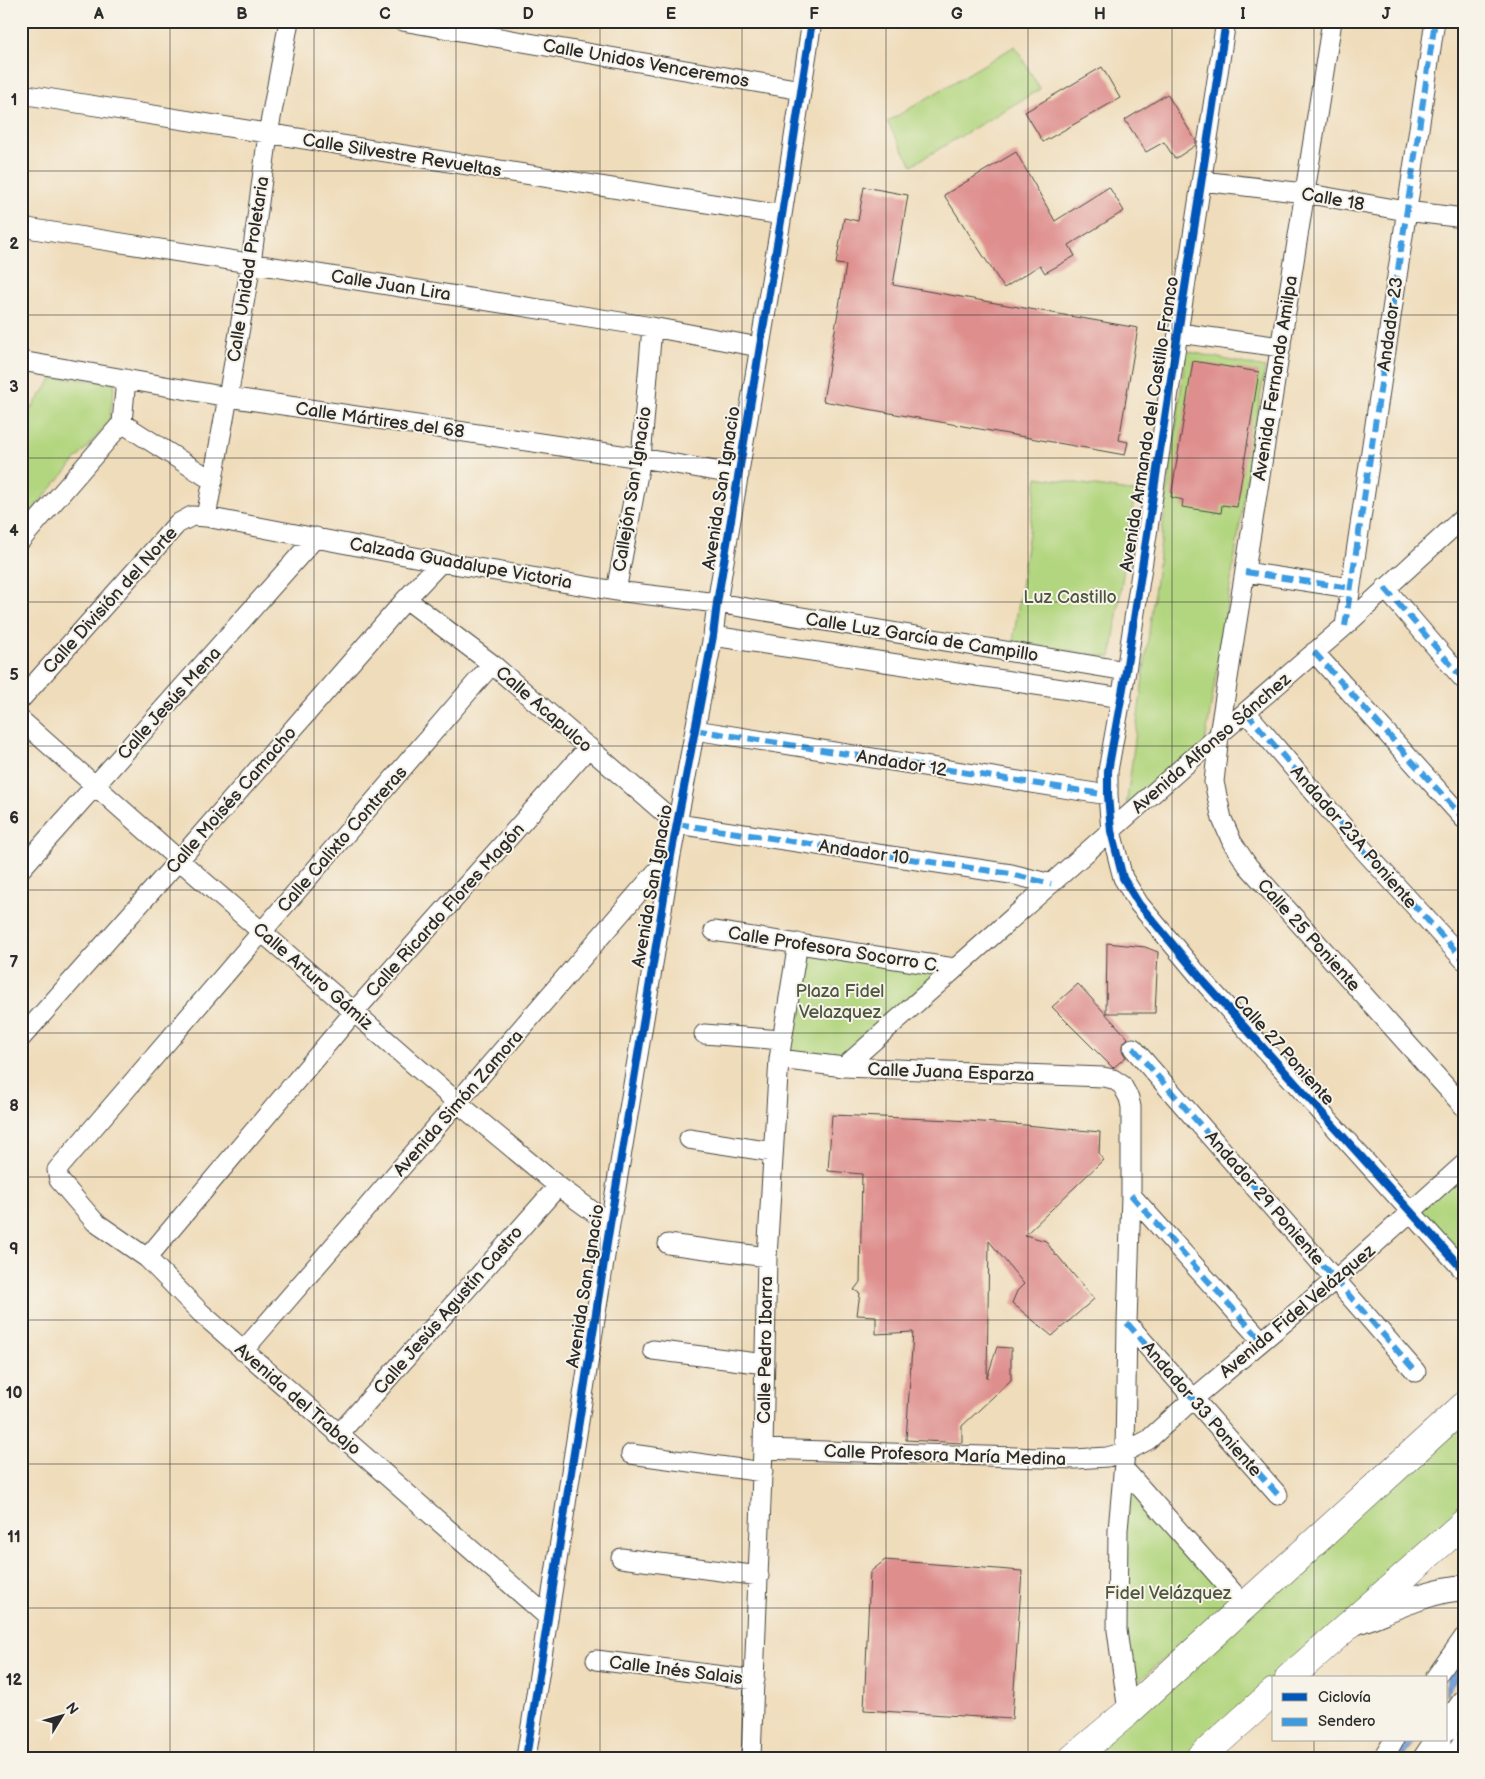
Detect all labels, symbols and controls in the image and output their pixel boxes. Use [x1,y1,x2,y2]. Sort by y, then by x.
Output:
text: A [93,5,104,24]
text: B [236,5,248,24]
text: C [379,5,391,24]
text: D [522,5,534,24]
text: E [666,5,676,24]
text: F [809,5,819,24]
text: G [951,5,963,24]
text: H [1094,5,1106,24]
text: I [1240,5,1246,24]
text: J [1382,5,1391,24]
street label: Calle Unidos Venceremos [541,35,751,92]
text: 1 [11,91,17,110]
street label: Calle Silvestre Revueltas [301,129,503,182]
street label: Calle Unidad Proletaria [223,175,274,364]
street label: Calle 18 [1300,184,1366,215]
text: 2 [9,235,19,254]
street label: Calle Juan Lira [330,266,452,305]
street label: Avenida Fernando Amilpa [1249,274,1302,482]
street label: Avenida Armando del Castillo Franco [1116,275,1183,573]
street label: Andador 23 [1373,276,1407,373]
text: 3 [9,378,19,397]
street label: Calle Mártires del 68 [294,398,466,443]
street label: Callejón San Ignacio [609,405,656,573]
street label: Avenida San Ignacio [698,405,745,571]
text: 4 [9,522,19,541]
street label: Calle División del Norte [39,522,182,678]
street label: Calzada Guadalupe Victoria [348,534,574,593]
park label: Luz Castillo [1023,587,1117,608]
street label: Calle Luz García de Campillo [804,609,1040,666]
street label: Calle Jesús Mena [113,643,225,764]
street label: Calle Acapulco [491,662,596,757]
text: 5 [9,666,19,685]
street label: Avenida Alfonso Sánchez [1128,669,1295,818]
street label: Calle Moisés Camacho [162,723,301,878]
street label: Andador 12 [855,746,949,781]
street label: Calle Calixto Contreras [273,762,412,917]
street label: Andador 23A Poniente [1286,762,1422,913]
street label: Avenida San Ignacio [628,803,677,969]
text: 6 [9,809,19,828]
street label: Calle Ricardo Flores Magón [362,819,529,1002]
street label: Andador 10 [817,836,911,869]
street label: Calle 25 Poniente [1253,875,1365,996]
street label: Calle Arturo Gámiz [248,919,377,1034]
street label: Calle Profesora Socorro C. [726,922,941,977]
text: 7 [10,953,19,972]
park label: Plaza Fidel Velazquez [796,981,884,1023]
street label: Calle 27 Poniente [1229,991,1339,1110]
street label: Avenida Simón Zamora [389,1026,528,1181]
street label: Calle Juana Esparza [867,1059,1035,1086]
text: 8 [9,1097,19,1116]
street label: Andador 29 Poniente [1201,1127,1329,1270]
street label: Avenida San Ignacio [562,1203,609,1369]
street label: Calle Jesús Agustín Castro [370,1222,527,1399]
text: 9 [9,1240,19,1259]
street label: Avenida Fidel Velázquez [1215,1240,1380,1383]
street label: Calle Pedro Ibarra [754,1276,777,1424]
street label: Andador 33 Poniente [1137,1337,1266,1481]
street label: Avenida del Trabajo [230,1339,365,1460]
text: 10 [6,1384,22,1403]
street label: Calle Profesora María Medina [823,1441,1067,1470]
text: 11 [7,1528,21,1547]
park label: Fidel Velázquez [1105,1583,1232,1604]
street label: Calle Inés Salais [608,1652,744,1689]
text: 12 [6,1671,23,1690]
legend [1272,1676,1448,1742]
text: Ciclovía [1318,1688,1371,1707]
north arrow [38,1692,88,1742]
text: N [62,1699,82,1718]
text: Sendero [1318,1712,1376,1731]

